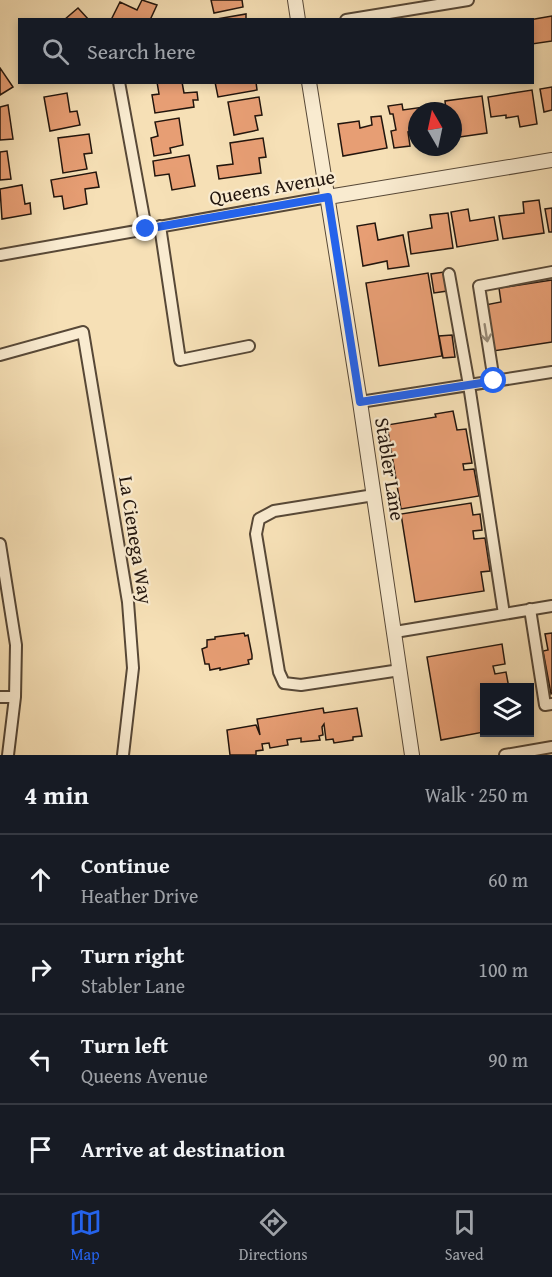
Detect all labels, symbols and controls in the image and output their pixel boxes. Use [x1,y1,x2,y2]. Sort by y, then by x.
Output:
search box [18,18,534,84]
icon: search [39,35,72,68]
text: Search here [87,35,196,67]
north arrow [408,102,462,156]
street label: Queens Avenue [207,161,337,212]
route end [132,215,158,241]
one-way arrow [481,323,492,343]
route start [480,367,506,393]
street label: Stabler Lane [368,415,413,523]
street label: La Cienega Way [112,474,161,606]
map controls [480,683,534,737]
button: layers [480,683,534,737]
text: 4 min [24,775,89,814]
text: Walk · 250 m [425,780,528,809]
text: Continue [81,849,170,881]
icon: ahead [24,863,57,896]
text: 60 m [488,865,528,894]
text: Heather Drive [81,881,198,910]
text: Turn right [81,939,184,971]
icon: right [24,953,57,986]
text: 100 m [478,955,528,984]
text: Stabler Lane [81,971,185,1000]
text: Turn left [81,1029,168,1061]
icon: left [24,1043,57,1076]
text: 90 m [488,1045,528,1074]
text: Queens Avenue [81,1061,208,1090]
icon: arrive [24,1133,57,1166]
text: Arrive at destination [81,1133,285,1165]
tab: Map [69,1206,102,1266]
tab: Directions [239,1206,308,1266]
tab: Saved [445,1206,483,1266]

